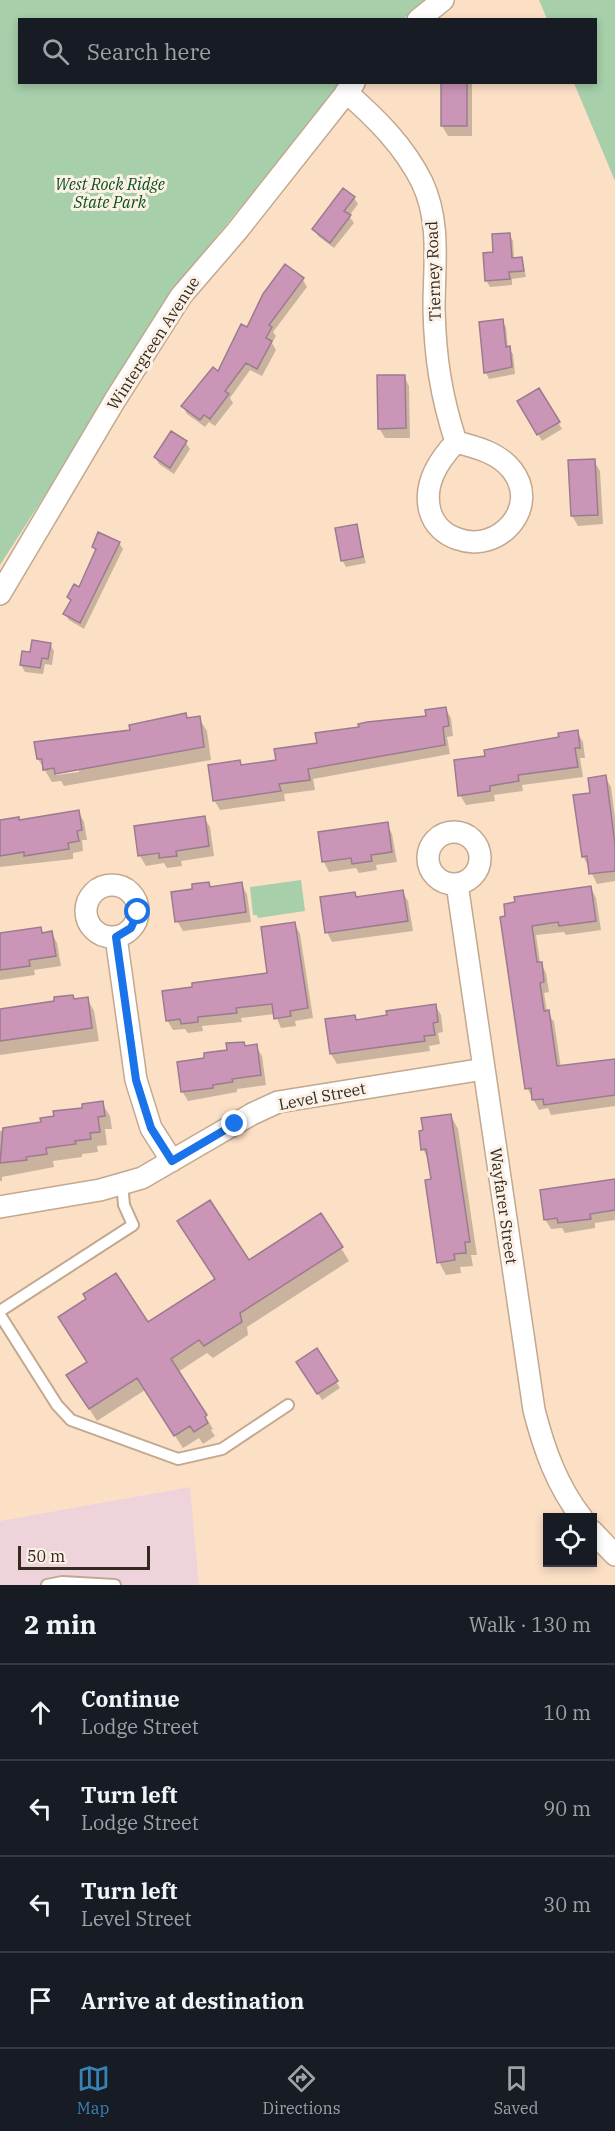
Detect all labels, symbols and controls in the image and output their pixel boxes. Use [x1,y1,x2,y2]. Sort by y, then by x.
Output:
search box [18,18,597,84]
icon: search [39,35,72,68]
text: Search here [87,37,211,66]
park label: West Rock Ridge State Park [55,174,165,212]
street label: Tierney Road [421,220,445,321]
street label: Wintergreen Avenue [102,273,204,413]
route start [124,898,150,924]
street label: Level Street [277,1078,368,1114]
route end [221,1110,247,1136]
street label: Wayfarer Street [486,1147,522,1266]
map controls [543,1513,597,1567]
button: locate [543,1513,597,1567]
scale bar [18,1543,150,1570]
text: 50 m [27,1546,65,1566]
text: 2 min [24,1607,97,1641]
text: Walk · 130 m [469,1611,591,1638]
text: Continue [81,1684,180,1713]
icon: ahead [24,1696,57,1729]
text: 10 m [543,1699,591,1726]
text: Lodge Street [81,1713,199,1740]
text: Turn left [81,1780,177,1809]
icon: left [24,1792,57,1825]
text: 90 m [543,1795,591,1822]
text: Lodge Street [81,1809,199,1836]
text: Turn left [81,1876,177,1905]
icon: left [24,1888,57,1921]
text: 30 m [543,1891,591,1918]
text: Level Street [81,1905,192,1932]
icon: arrive [24,1984,57,2017]
text: Arrive at destination [81,1986,304,2015]
tab: Map [77,2062,110,2118]
tab: Directions [263,2062,341,2118]
tab: Saved [494,2062,538,2118]

